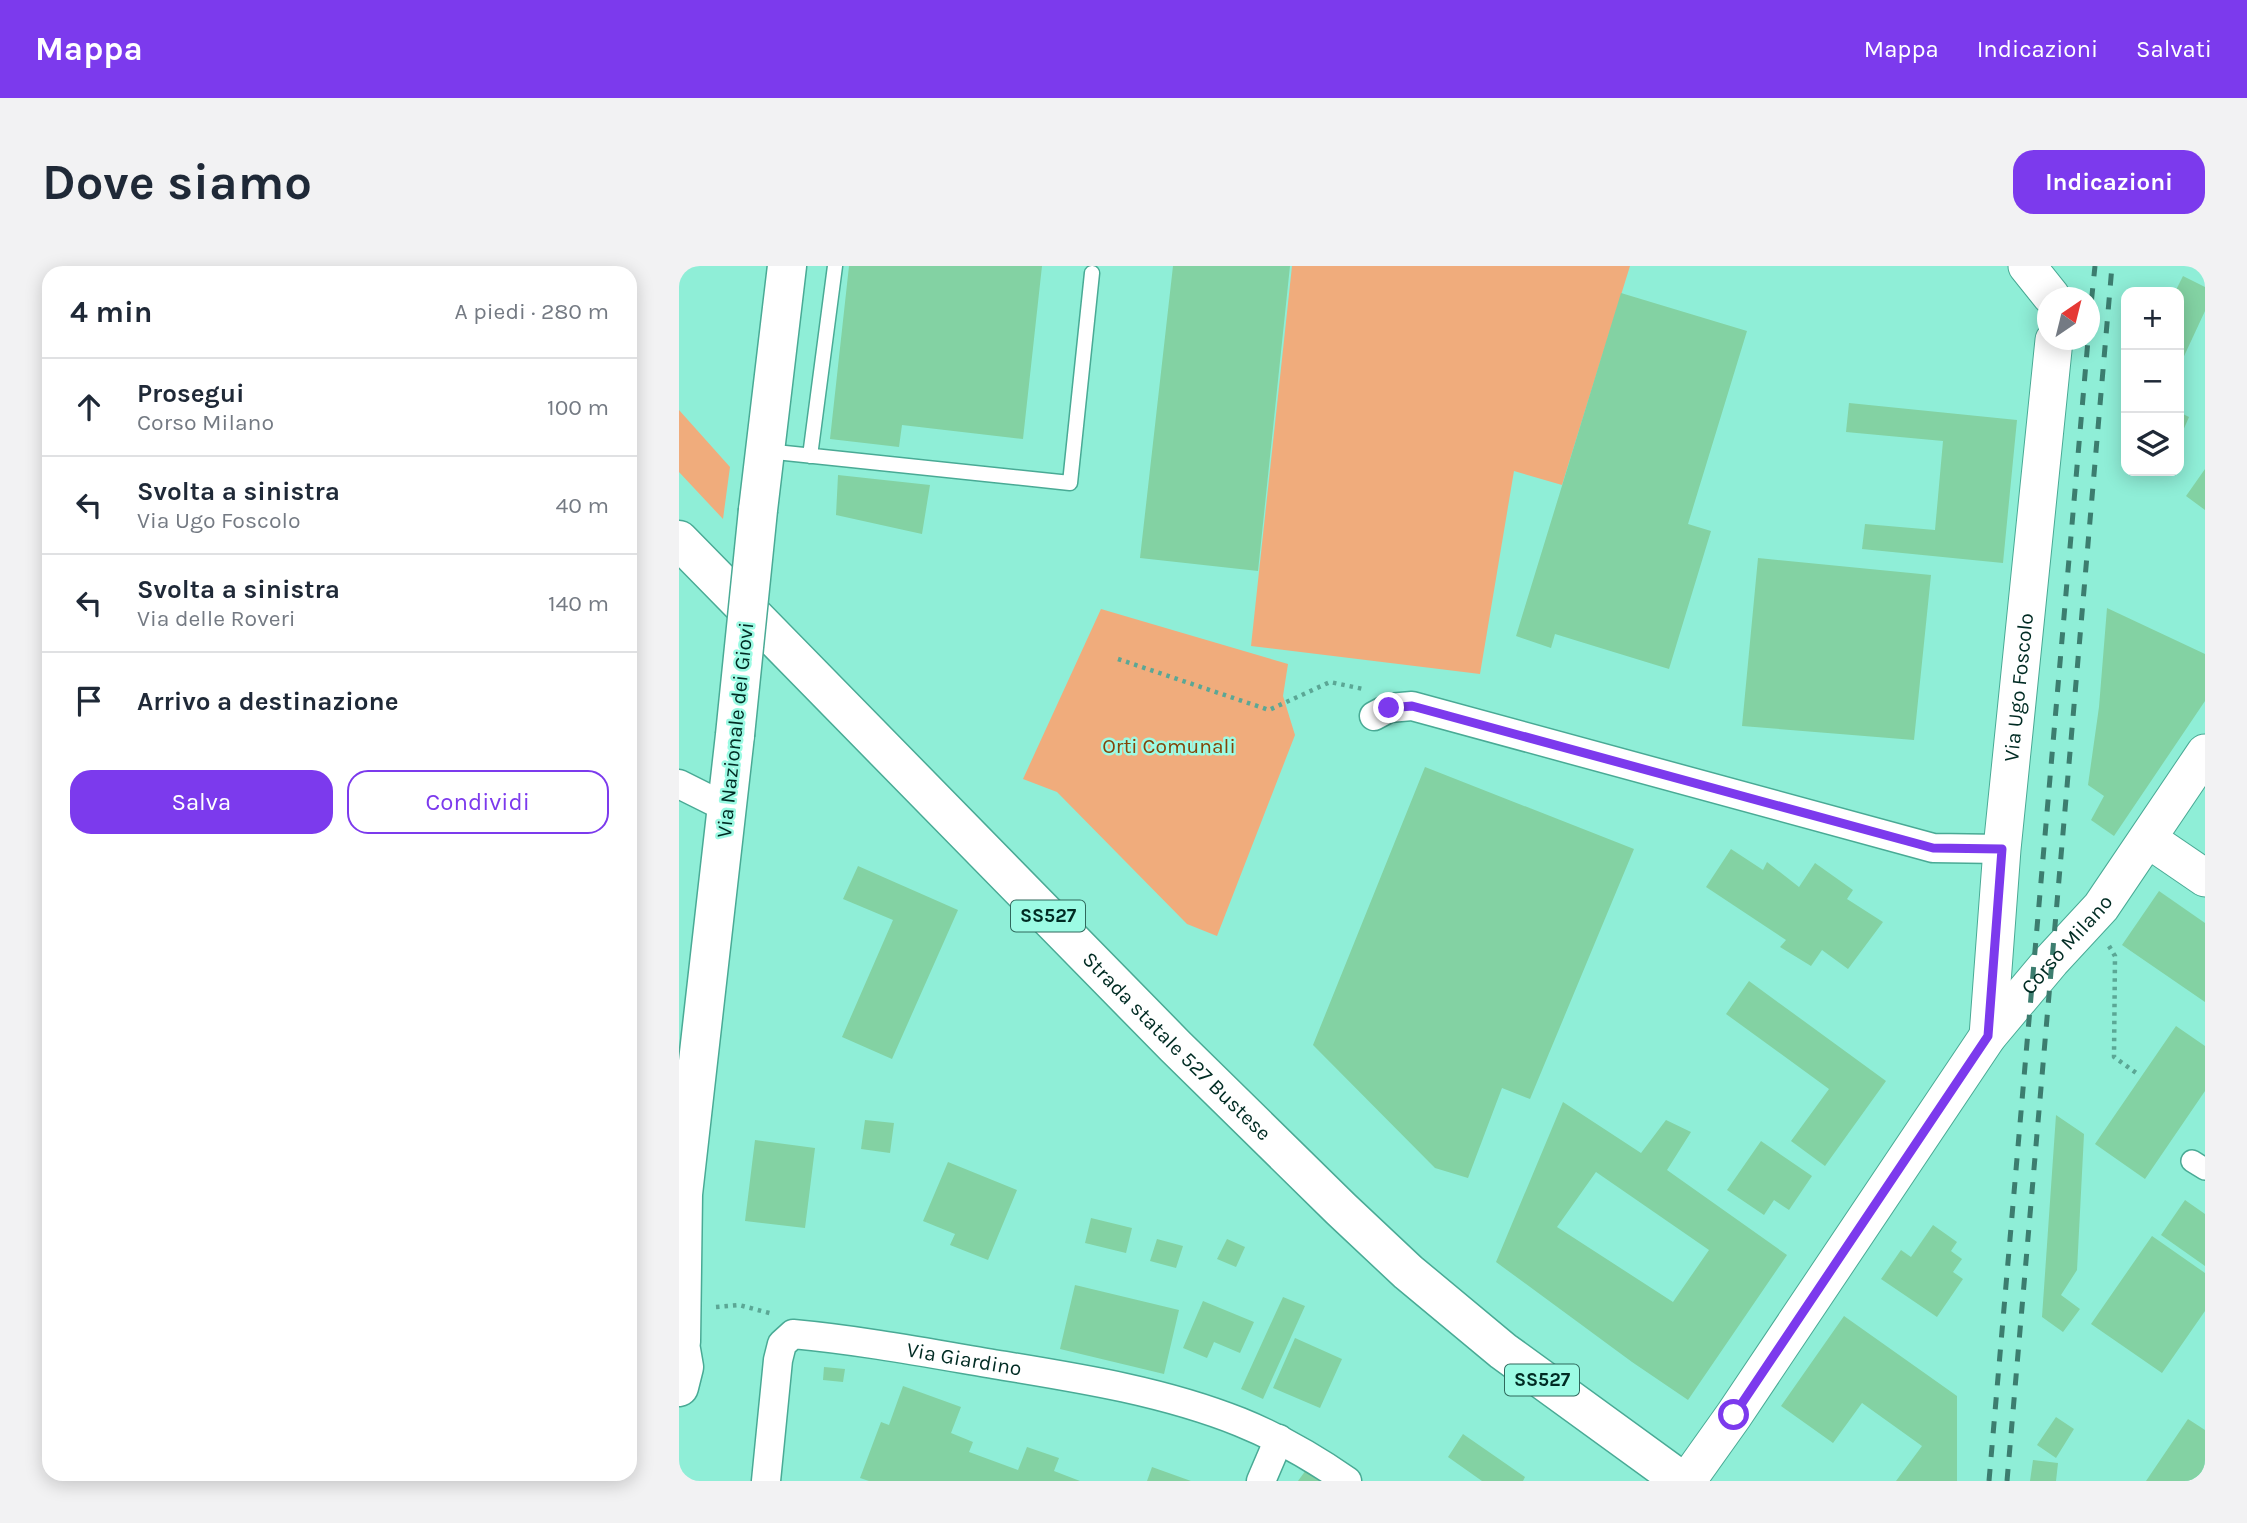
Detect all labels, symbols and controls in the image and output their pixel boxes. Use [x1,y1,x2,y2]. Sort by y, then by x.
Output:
text: Mappa [35,30,143,68]
text: Mappa [1864,35,1939,63]
text: Indicazioni [1977,35,2098,63]
text: Salvati [2136,35,2212,63]
button: Indicazioni [2013,150,2205,214]
text: Dove siamo [42,154,312,211]
north arrow [2037,287,2100,350]
map controls [2121,287,2184,476]
button: + [2121,287,2184,350]
text: 4 min [70,294,152,330]
text: A piedi · 280 m [455,298,609,325]
button: − [2121,350,2184,413]
text: Prosegui [137,378,244,409]
icon: ahead [70,388,108,426]
text: 100 m [547,394,609,421]
text: Corso Milano [137,409,274,436]
button: layers [2121,413,2184,476]
text: Svolta a sinistra [137,476,340,507]
icon: left [70,486,108,524]
text: 40 m [556,492,609,519]
text: Via Ugo Foscolo [137,507,300,534]
text: Svolta a sinistra [137,574,340,605]
icon: left [70,584,108,622]
text: 140 m [548,590,609,617]
text: Via delle Roveri [137,605,296,632]
street label: Via Ugo Foscolo [1999,612,2038,763]
street label: Via Nazionale dei Giovi [712,621,758,839]
icon: arrive [70,682,108,720]
text: Arrivo a destinazione [137,686,399,717]
route end [1373,692,1404,723]
park label: Orti Comunali [1102,734,1236,758]
button: Salva [70,770,333,834]
button: Condividi [347,770,609,834]
street label: Corso Milano [2016,891,2118,999]
road number: SS527 [1011,901,1085,932]
street label: Strada statale 527 Bustese [1078,947,1276,1146]
street label: Via Giardino [905,1337,1023,1381]
road number: SS527 [1505,1364,1579,1396]
route start [1718,1399,1749,1430]

